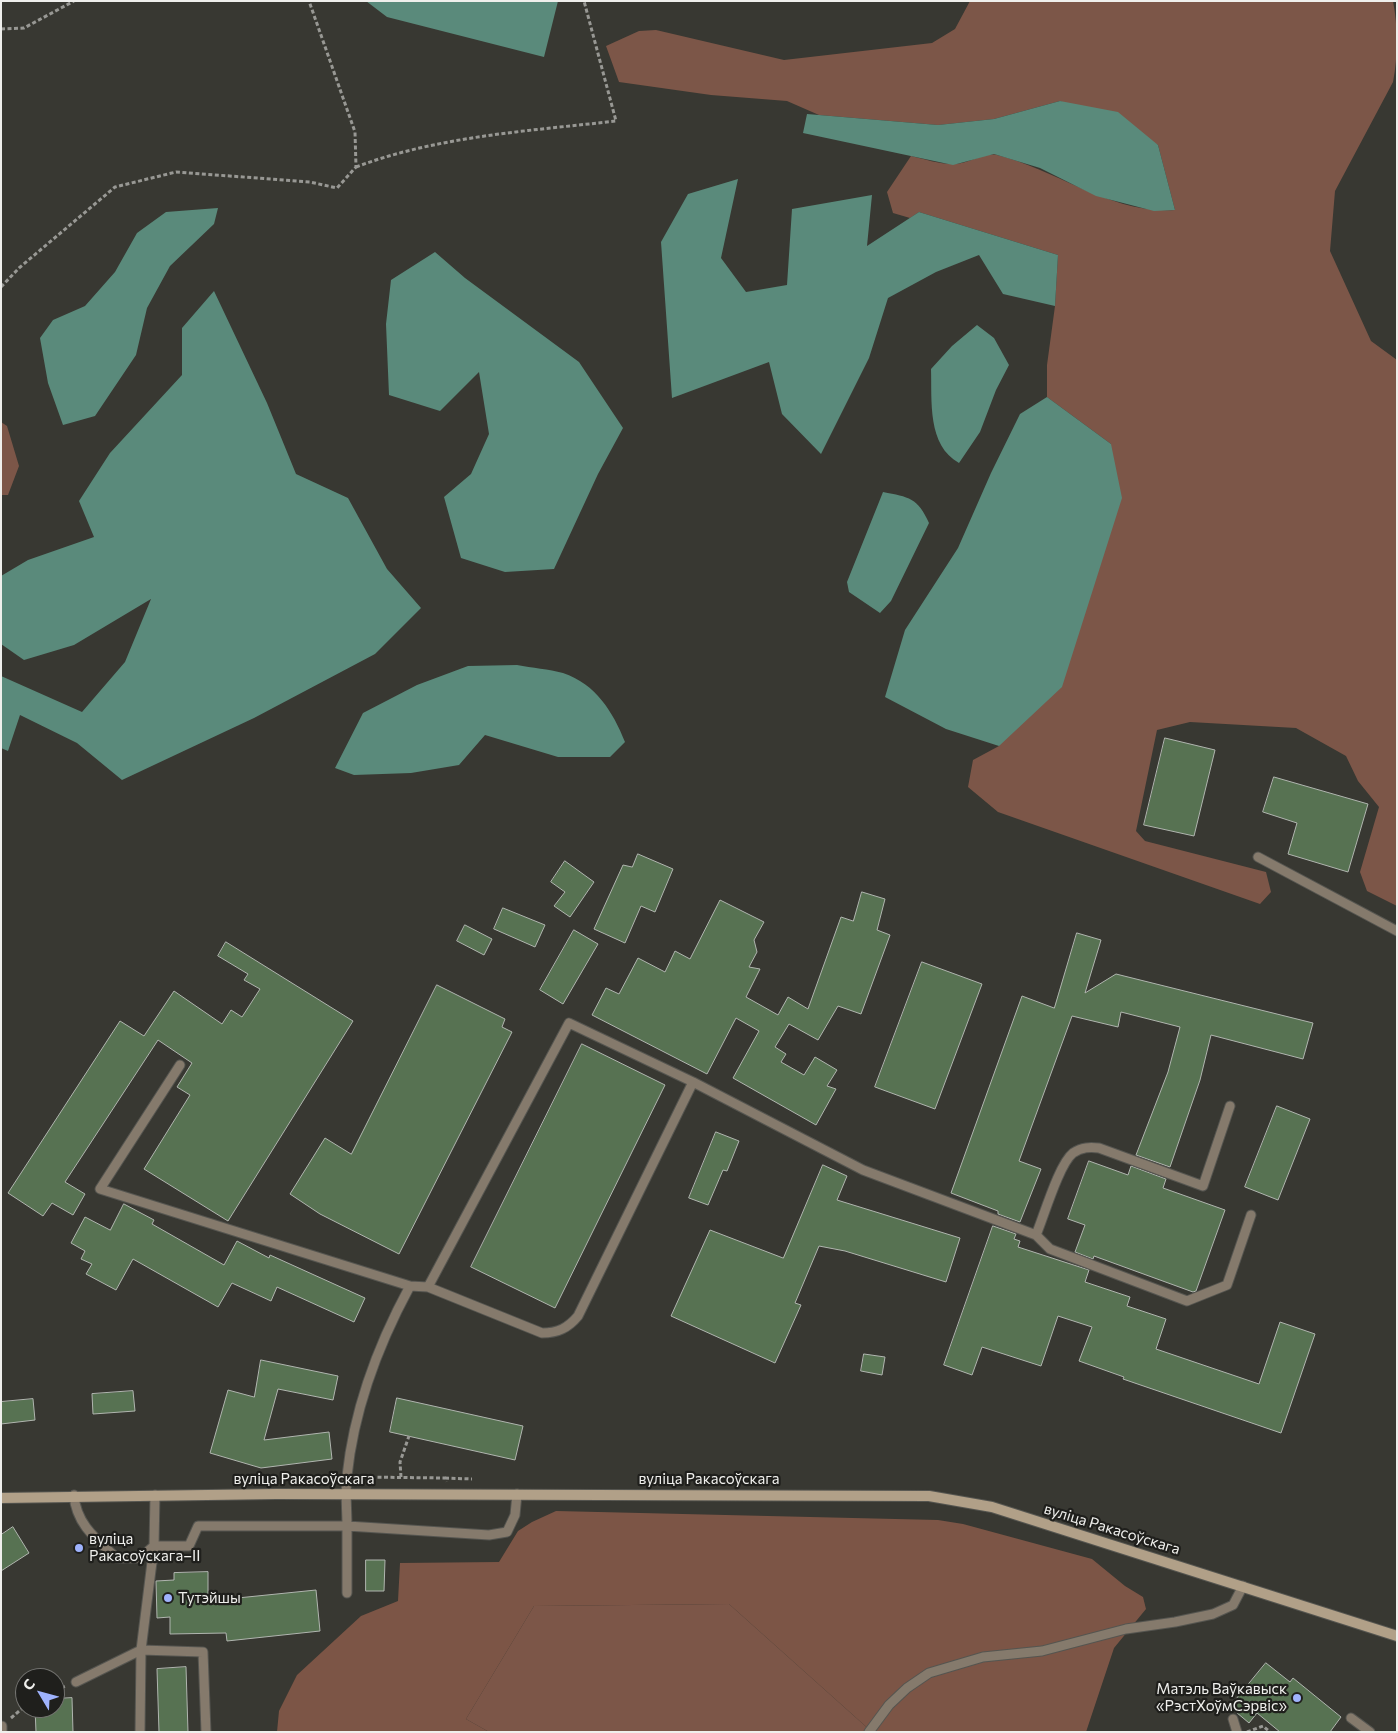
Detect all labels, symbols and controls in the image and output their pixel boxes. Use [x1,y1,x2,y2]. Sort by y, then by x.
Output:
street label: вуліца Ракасоўскага [233,1470,375,1488]
street label: вуліца Ракасоўскага [638,1470,780,1488]
street label: вуліца Ракасоўскага [1042,1500,1182,1558]
place label: вуліца Ракасоўскага–II [89,1530,200,1565]
marker: вуліца Ракасоўскага–II [73,1542,85,1554]
place label: Тутэйшы [178,1589,241,1607]
marker: Тутэйшы [162,1592,174,1604]
north arrow [15,1668,65,1718]
text: С [19,1675,38,1693]
place label: Матэль Ваўкавыск «РэстХоўмСэрвіс» [1156,1680,1287,1715]
marker: Матэль Ваўкавыск «РэстХоўмСэрвіс» [1291,1692,1303,1704]

